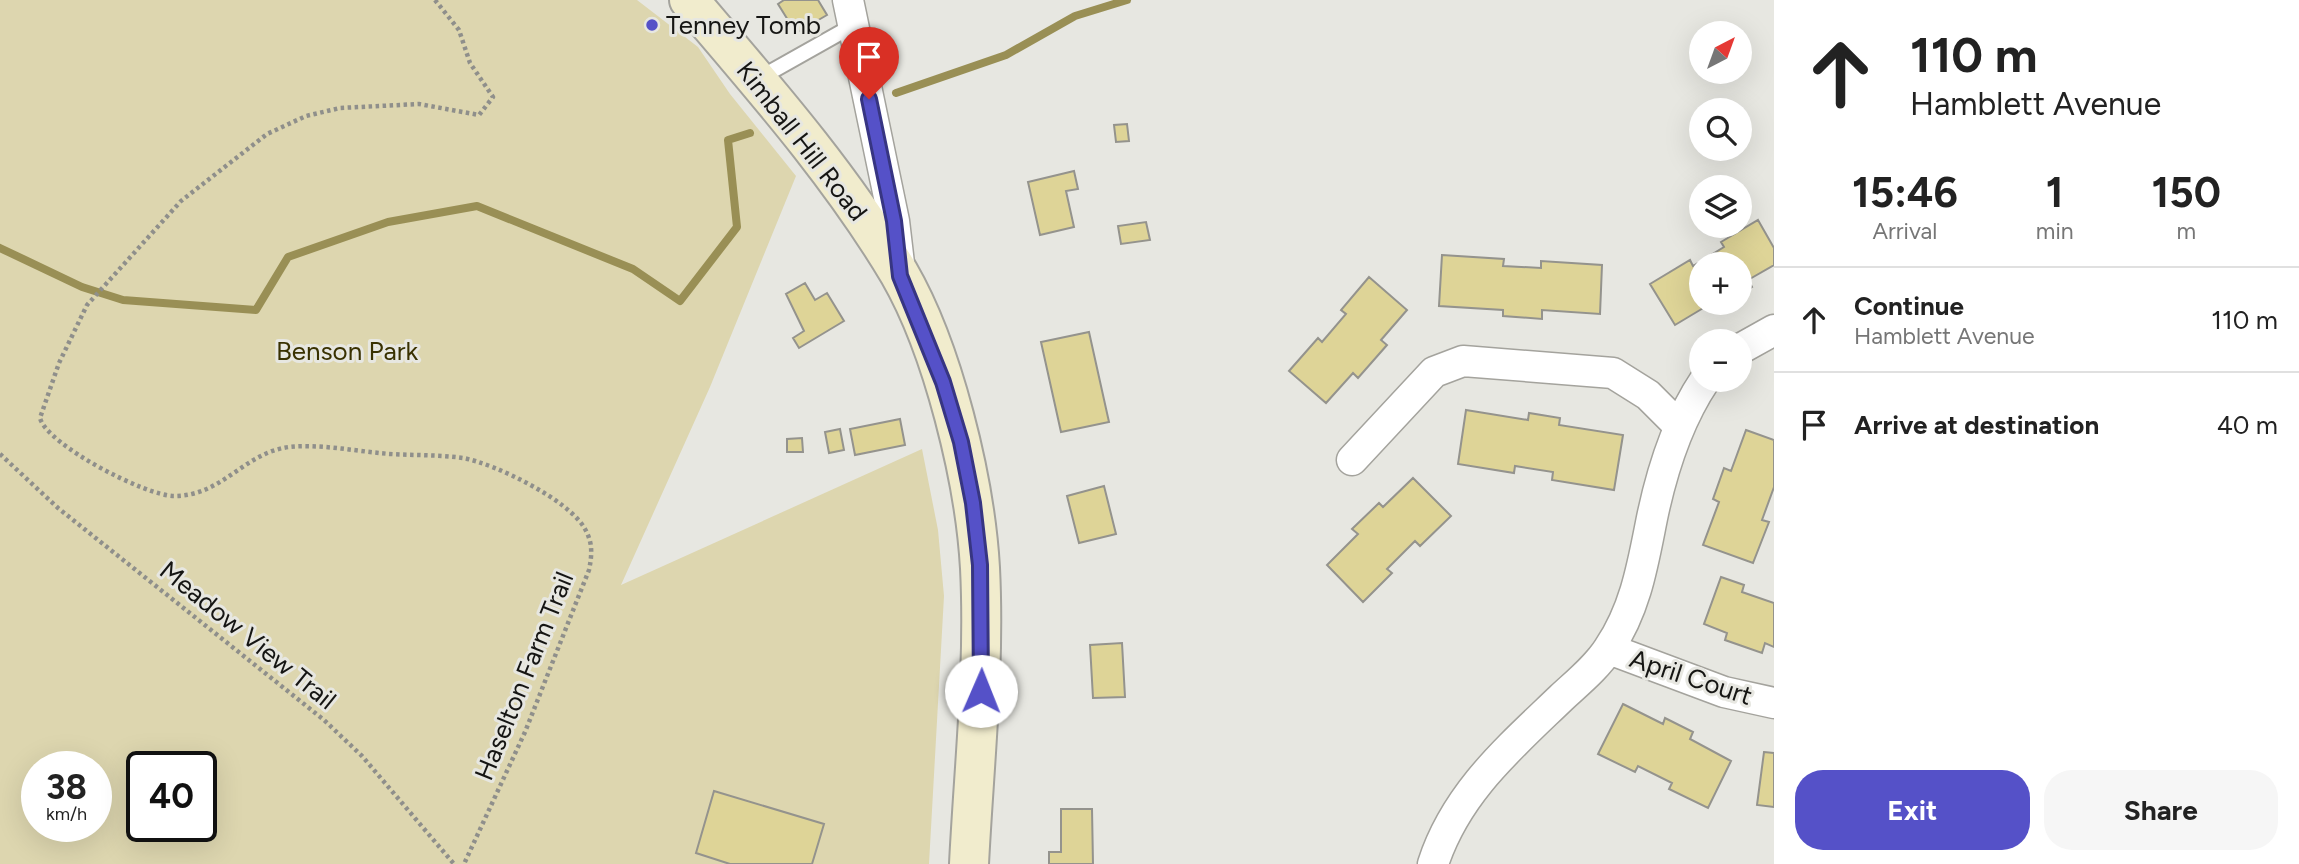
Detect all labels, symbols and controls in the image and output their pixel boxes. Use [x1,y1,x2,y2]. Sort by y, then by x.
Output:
place label: Tenney Tomb [666,9,821,41]
marker: Tenney Tomb [644,17,660,33]
north arrow [1689,21,1752,84]
map controls [1689,21,1752,392]
text: 110 m [1910,25,2038,84]
pin [839,27,899,99]
icon: ahead [1795,28,1886,119]
icon: arrive [850,38,888,76]
street label: Kimball Hill Road [730,55,874,227]
text: Hamblett Avenue [1910,85,2161,123]
button: search [1689,98,1752,161]
text: 15:46 [1852,167,1958,218]
text: 1 [2046,167,2064,218]
text: 150 [2152,167,2221,218]
button: layers [1689,175,1752,238]
text: Arrival [1872,217,1937,245]
text: min [2036,217,2074,245]
text: m [2176,217,2196,245]
button: + [1689,252,1752,315]
text: Continue [1854,290,1964,322]
icon: ahead [1795,301,1833,339]
text: 110 m [2211,304,2278,336]
text: Hamblett Avenue [1854,322,2035,350]
button: − [1689,329,1752,392]
park label: Benson Park [276,335,418,367]
icon: arrive [1795,406,1833,444]
text: Arrive at destination [1854,409,2099,441]
text: 40 m [2217,409,2278,441]
street label: Meadow View Trail [153,554,343,716]
street label: Haselton Farm Trail [468,567,580,785]
street label: April Court [1626,642,1756,712]
position arrow [944,654,1018,728]
speed limit sign: 40 [126,751,217,842]
text: 38 [46,766,87,808]
button: Exit [1795,770,2030,850]
button: Share [2044,770,2278,850]
text: km/h [46,803,87,825]

